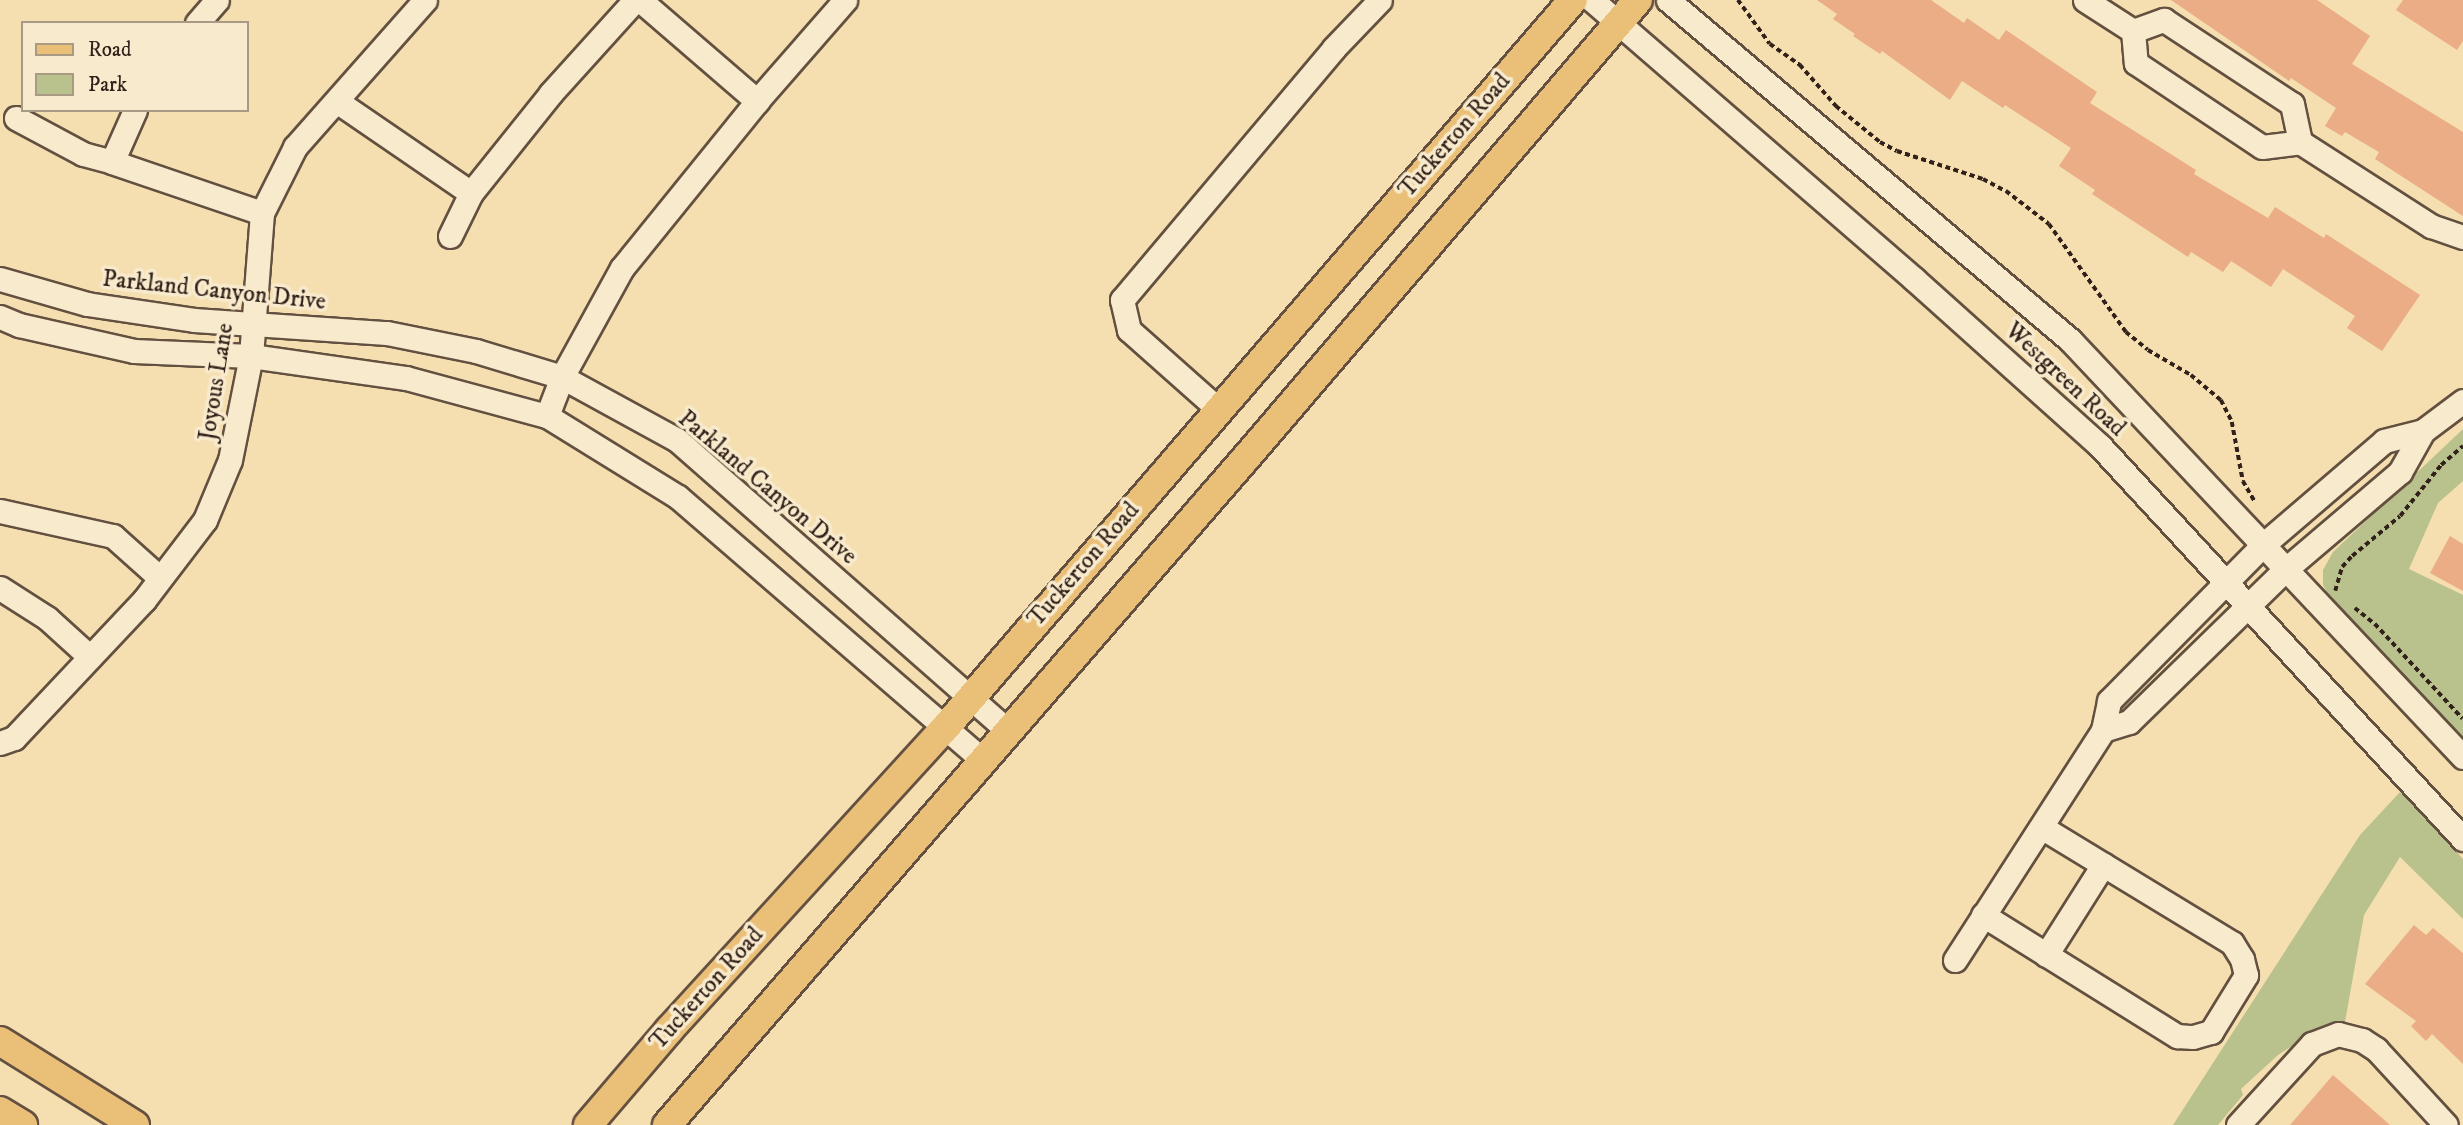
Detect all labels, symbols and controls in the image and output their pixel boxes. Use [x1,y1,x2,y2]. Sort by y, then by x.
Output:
legend [21,21,248,112]
text: Road [88,37,132,63]
street label: Tuckerton Road [1393,68,1517,204]
text: Park [88,72,127,98]
street label: Parkland Canyon Drive [101,265,327,317]
street label: Westgreen Road [1999,317,2131,443]
street label: Joyous Lane [194,321,240,443]
street label: Parkland Canyon Drive [672,405,862,571]
street label: Tuckerton Road [1022,497,1146,633]
street label: Tuckerton Road [644,922,770,1056]

